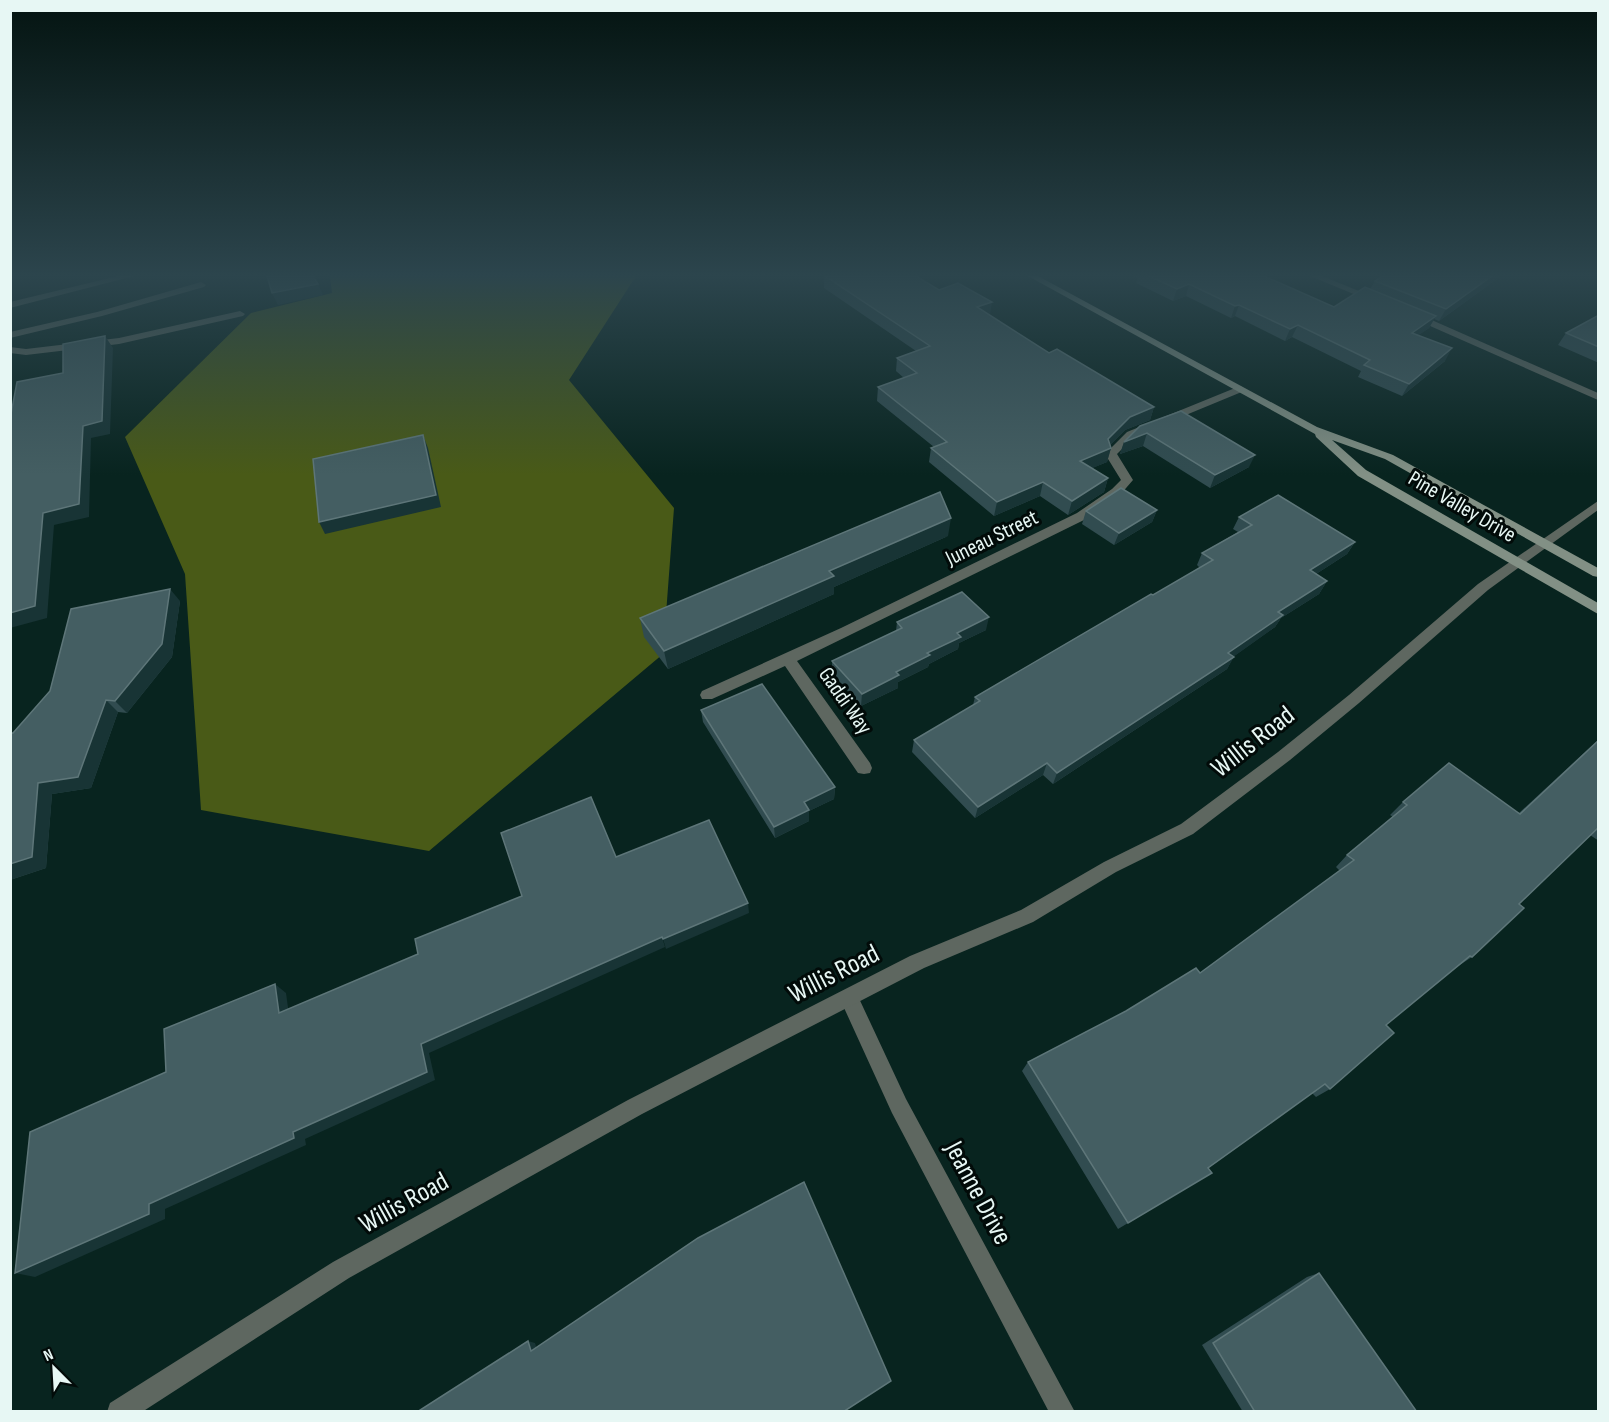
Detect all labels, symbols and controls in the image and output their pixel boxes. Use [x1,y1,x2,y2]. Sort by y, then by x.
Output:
street label: Pine Valley Drive [1403,465,1521,549]
street label: Juneau Street [940,504,1043,572]
street label: Gaddi Way [812,662,878,740]
street label: Willis Road [1205,699,1301,785]
street label: Willis Road [783,938,885,1010]
street label: Jeanne Drive [937,1135,1018,1250]
street label: Willis Road [354,1165,454,1241]
north arrow [24,1338,84,1398]
text: N [41,1345,56,1366]

